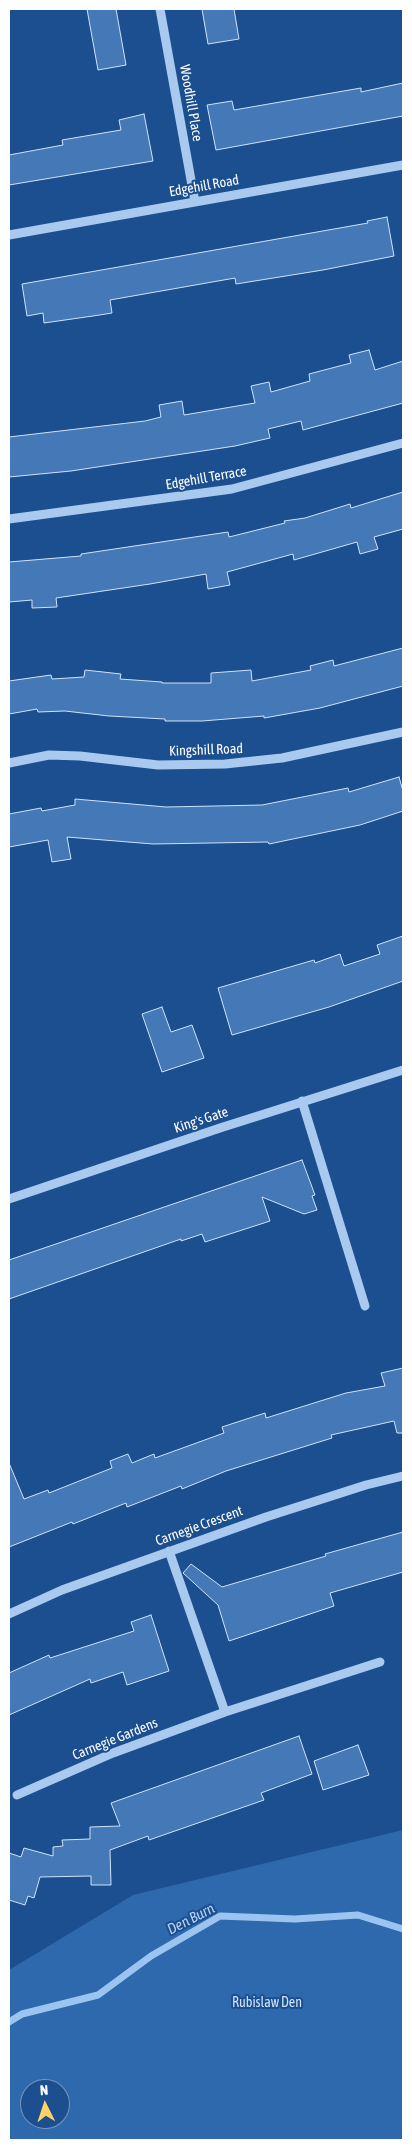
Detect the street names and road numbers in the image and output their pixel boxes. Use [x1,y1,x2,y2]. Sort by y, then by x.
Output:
street label: Woodhill Place [176,63,206,143]
street label: Edgehill Road [168,172,240,200]
street label: Edgehill Terrace [164,463,248,493]
street label: Kingshill Road [169,740,243,760]
street label: King's Gate [172,1103,230,1137]
street label: Carnegie Crescent [153,1502,245,1550]
street label: Carnegie Gardens [70,1714,160,1764]

